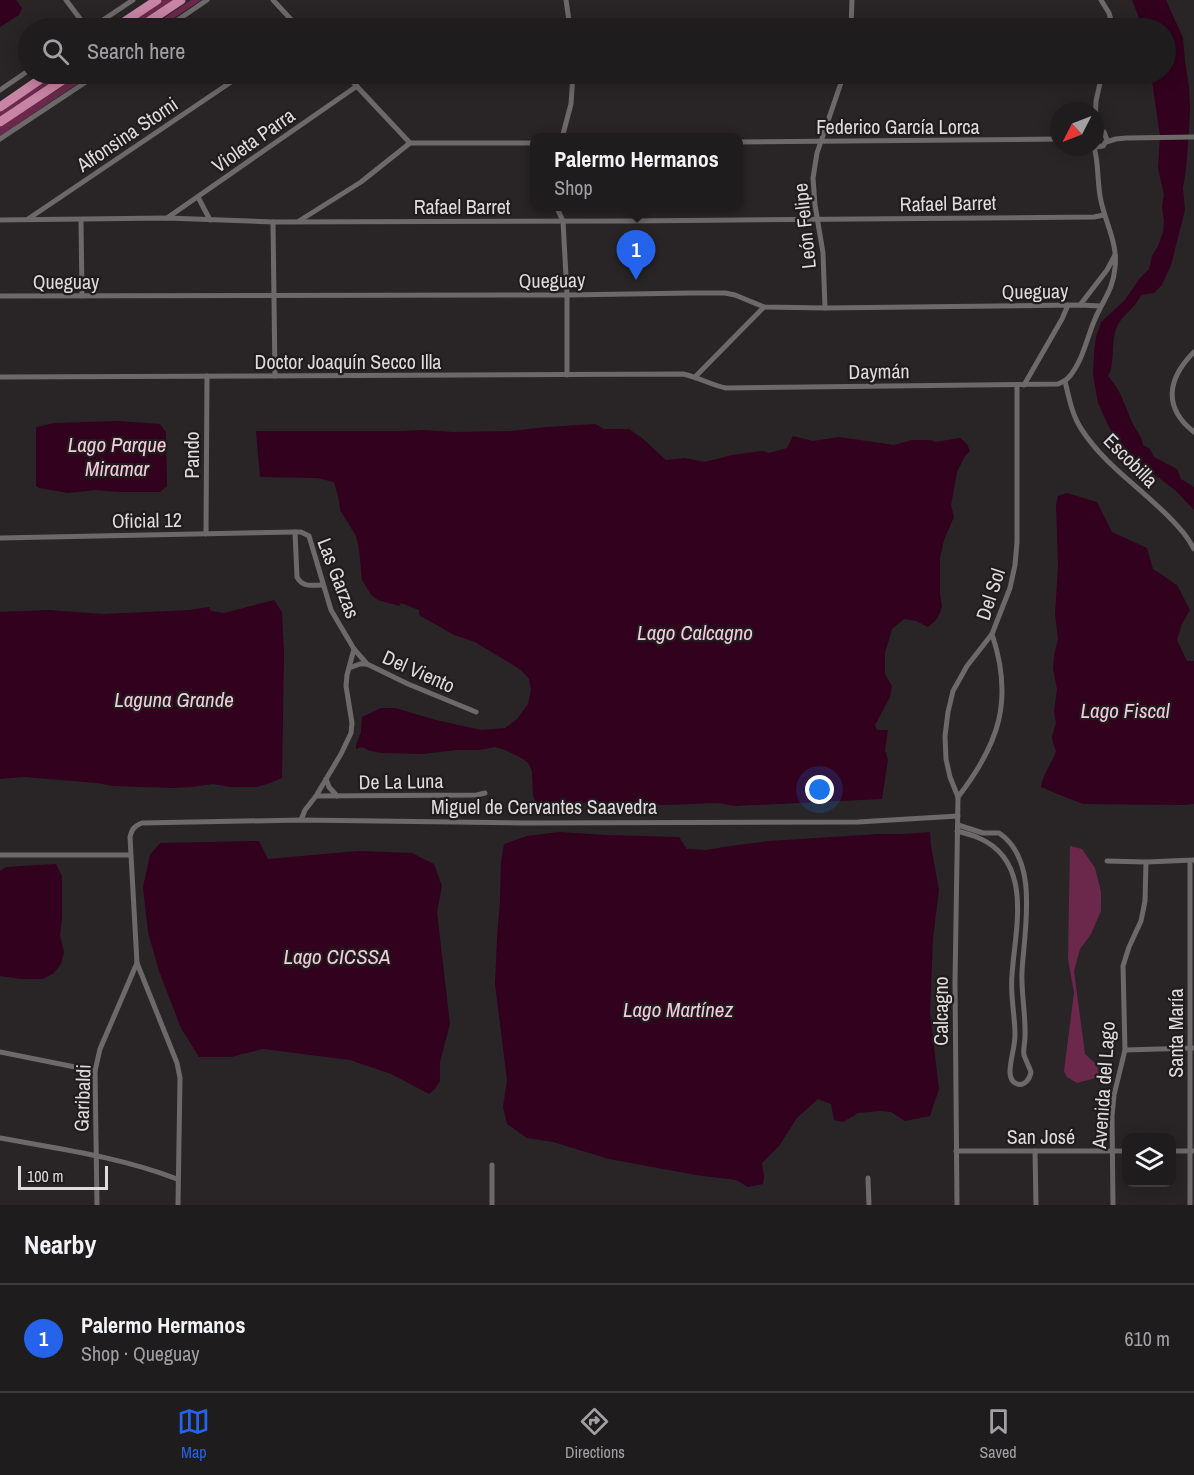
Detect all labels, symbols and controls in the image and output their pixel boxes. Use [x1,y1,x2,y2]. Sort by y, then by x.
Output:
search box [18,18,1176,84]
icon: search [39,35,72,68]
text: Search here [87,36,185,66]
street label: Alfonsina Storni [70,90,183,178]
street label: Violeta Parra [206,102,300,178]
north arrow [1050,102,1104,156]
street label: Federico García Lorca [816,113,980,140]
popup [530,133,743,211]
text: Palermo Hermanos [554,144,719,174]
text: Shop [554,174,593,201]
street label: León Felipe [786,182,822,270]
street label: Rafael Barret [899,189,997,217]
street label: Rafael Barret [414,193,511,220]
pin: 1 [616,230,656,280]
street label: Queguay [518,266,586,294]
street label: Queguay [33,268,100,295]
street label: Queguay [1001,277,1069,305]
street label: Doctor Joaquín Secco Illa [255,348,441,375]
street label: Daymán [848,357,910,385]
street label: Escobilla [1098,427,1164,493]
water label: Lago Parque Miramar [68,430,166,483]
street label: Pando [178,431,205,479]
street label: Oficial 12 [112,506,182,534]
street label: Las Garzas [311,534,367,622]
street label: Del Sol [969,565,1011,623]
water label: Lago Calcagno [637,618,753,647]
street label: Del Viento [379,643,459,699]
water label: Laguna Grande [114,685,234,714]
water label: Lago Fiscal [1080,696,1171,725]
street label: De La Luna [358,767,444,795]
your location [805,775,834,804]
street label: Miguel de Cervantes Saavedra [431,793,657,820]
water label: Lago CICSSA [283,942,391,971]
street label: Calcagno [927,976,954,1046]
street label: Santa María [1162,988,1189,1078]
water label: Lago Martínez [623,995,733,1024]
street label: Avenida del Lago [1085,1021,1121,1150]
street label: Garibaldi [67,1064,97,1132]
street label: San José [1007,1123,1075,1150]
map controls [1122,1133,1176,1187]
button: layers [1122,1133,1176,1187]
scale bar [18,1163,108,1190]
text: 100 m [27,1165,63,1187]
text: Nearby [24,1227,96,1262]
text: Palermo Hermanos [81,1310,245,1340]
text: 1 [39,1325,48,1352]
text: 610 m [1124,1325,1170,1352]
text: Shop · Queguay [81,1340,200,1367]
tab: Map [177,1405,210,1463]
tab: Directions [565,1405,625,1463]
tab: Saved [979,1405,1017,1463]

